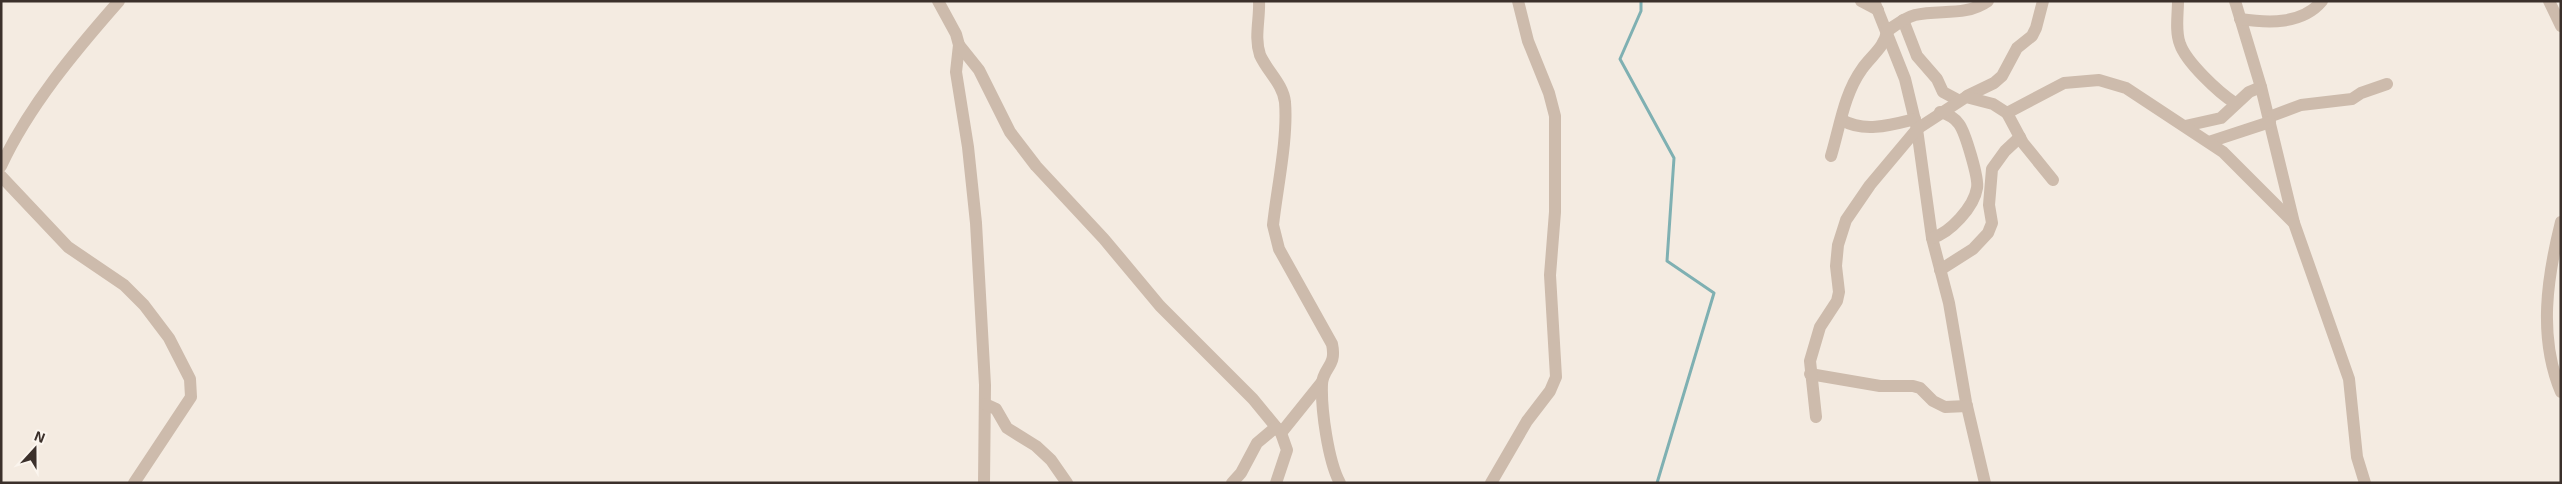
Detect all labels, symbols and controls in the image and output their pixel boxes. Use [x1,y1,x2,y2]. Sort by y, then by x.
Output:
north arrow [10,424,60,474]
text: N [32,427,48,446]

